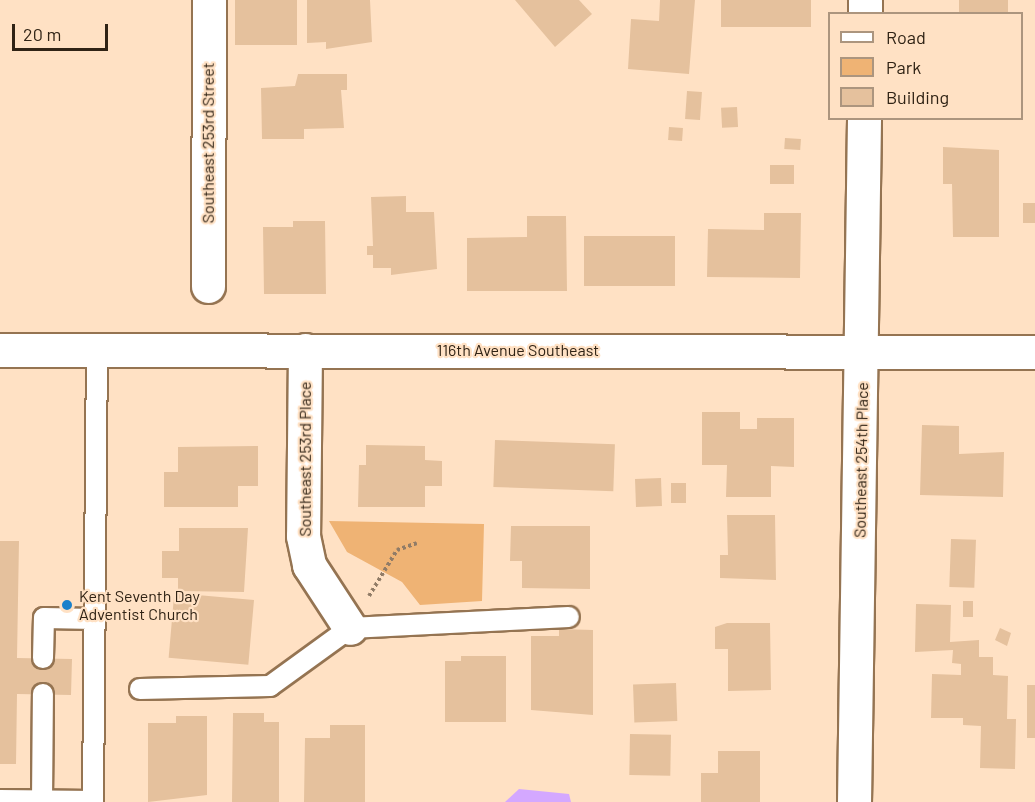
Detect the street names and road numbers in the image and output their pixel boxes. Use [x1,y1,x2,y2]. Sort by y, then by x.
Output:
street label: Southeast 253rd Street [198,63,218,223]
street label: 116th Avenue Southeast [437,340,599,360]
street label: Southeast 253rd Place [295,381,315,537]
street label: Southeast 254th Place [850,382,872,538]

